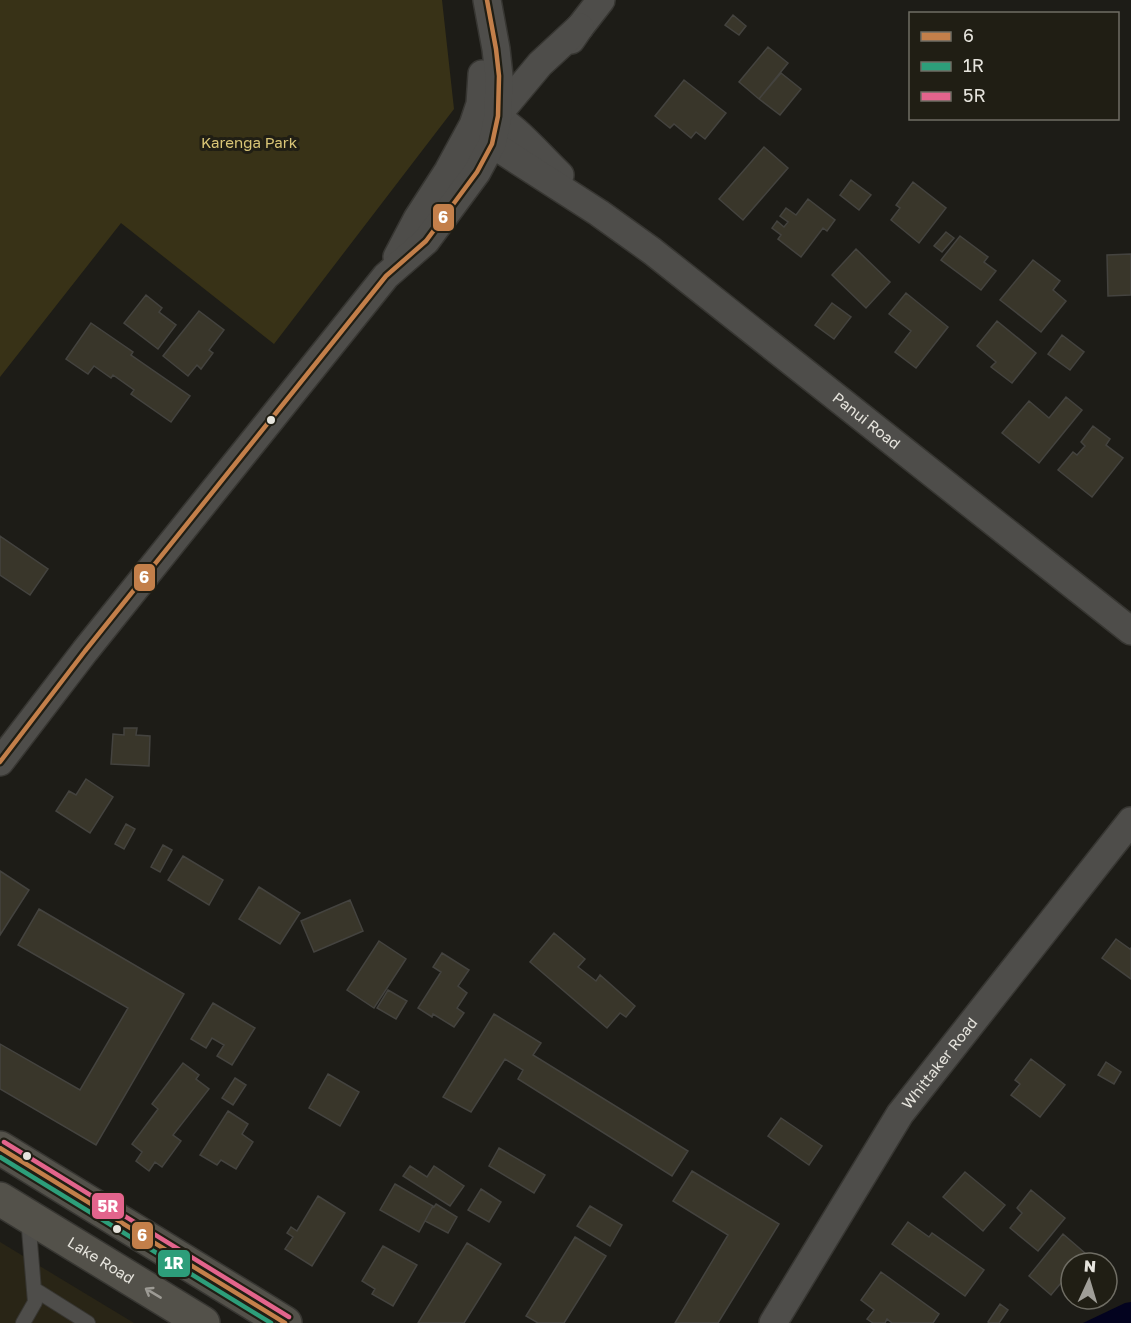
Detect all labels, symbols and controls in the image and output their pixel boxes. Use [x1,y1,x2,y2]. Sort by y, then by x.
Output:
legend [909,12,1119,120]
text: 6 [963,24,974,46]
text: 1R [963,54,984,76]
text: 5R [963,84,986,106]
park label: Karenga Park [201,133,298,151]
line badge: 6 [432,203,455,232]
text: 6 [438,207,448,227]
street label: Panui Road [830,388,904,452]
unlabelled marker [265,414,277,426]
line badge: 6 [133,563,156,592]
text: 6 [139,567,149,587]
street label: Whittaker Road [898,1013,981,1112]
unlabelled marker [21,1150,33,1162]
line badge: 5R [91,1192,125,1220]
text: 5R [98,1196,118,1216]
line badge: 6 [131,1221,154,1250]
unlabelled marker [111,1223,123,1235]
text: 6 [137,1225,147,1245]
street label: Lake Road [65,1233,138,1287]
line badge: 1R [157,1249,191,1278]
north arrow [1059,1251,1119,1311]
text: 1R [164,1253,184,1273]
text: N [1083,1256,1097,1276]
one-way arrow [145,1286,162,1298]

